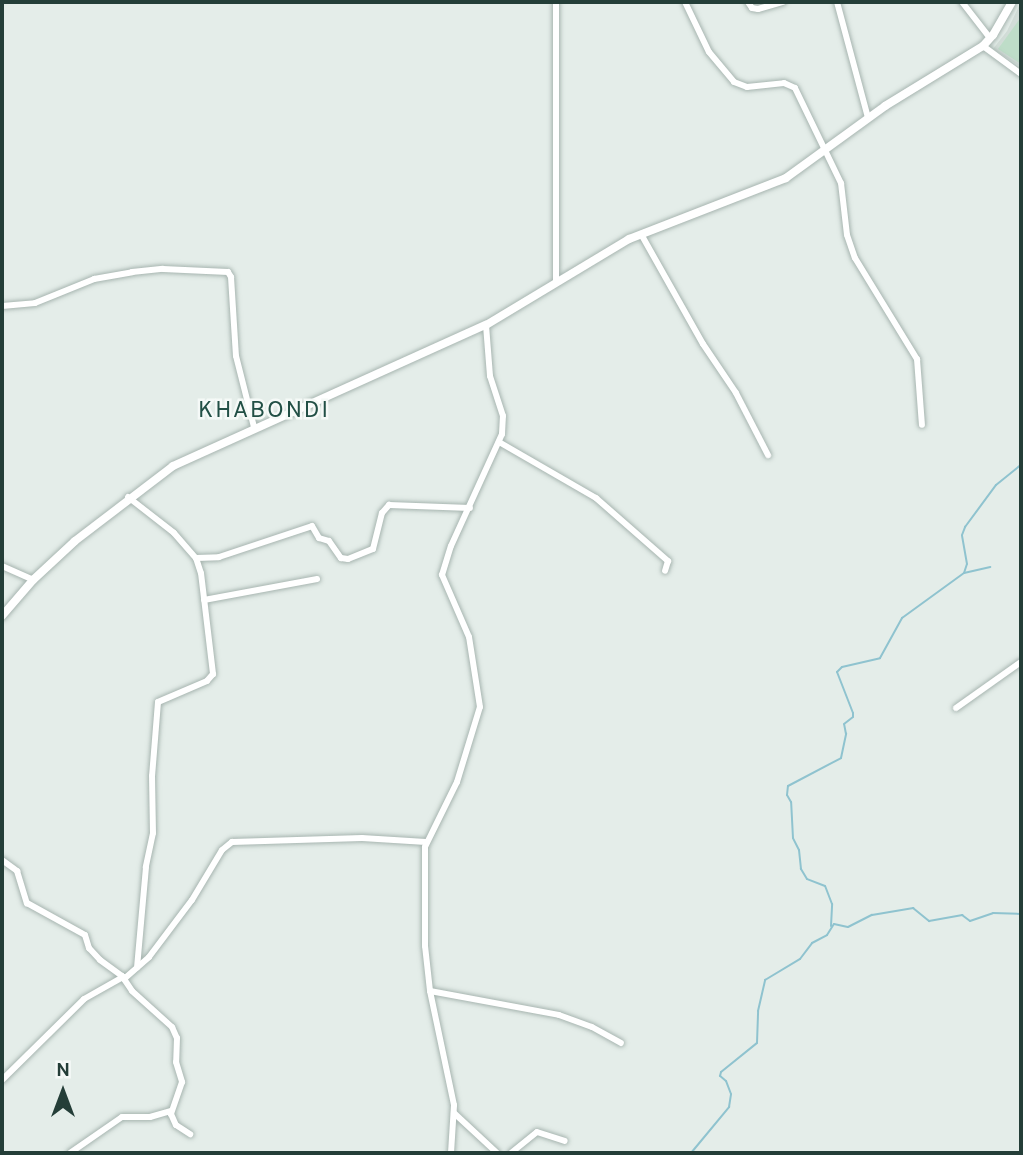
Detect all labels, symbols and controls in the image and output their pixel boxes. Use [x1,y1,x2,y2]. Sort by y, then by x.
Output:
district label: KHABONDI [199,398,329,426]
north arrow [28,1057,98,1127]
text: N [56,1059,70,1083]

